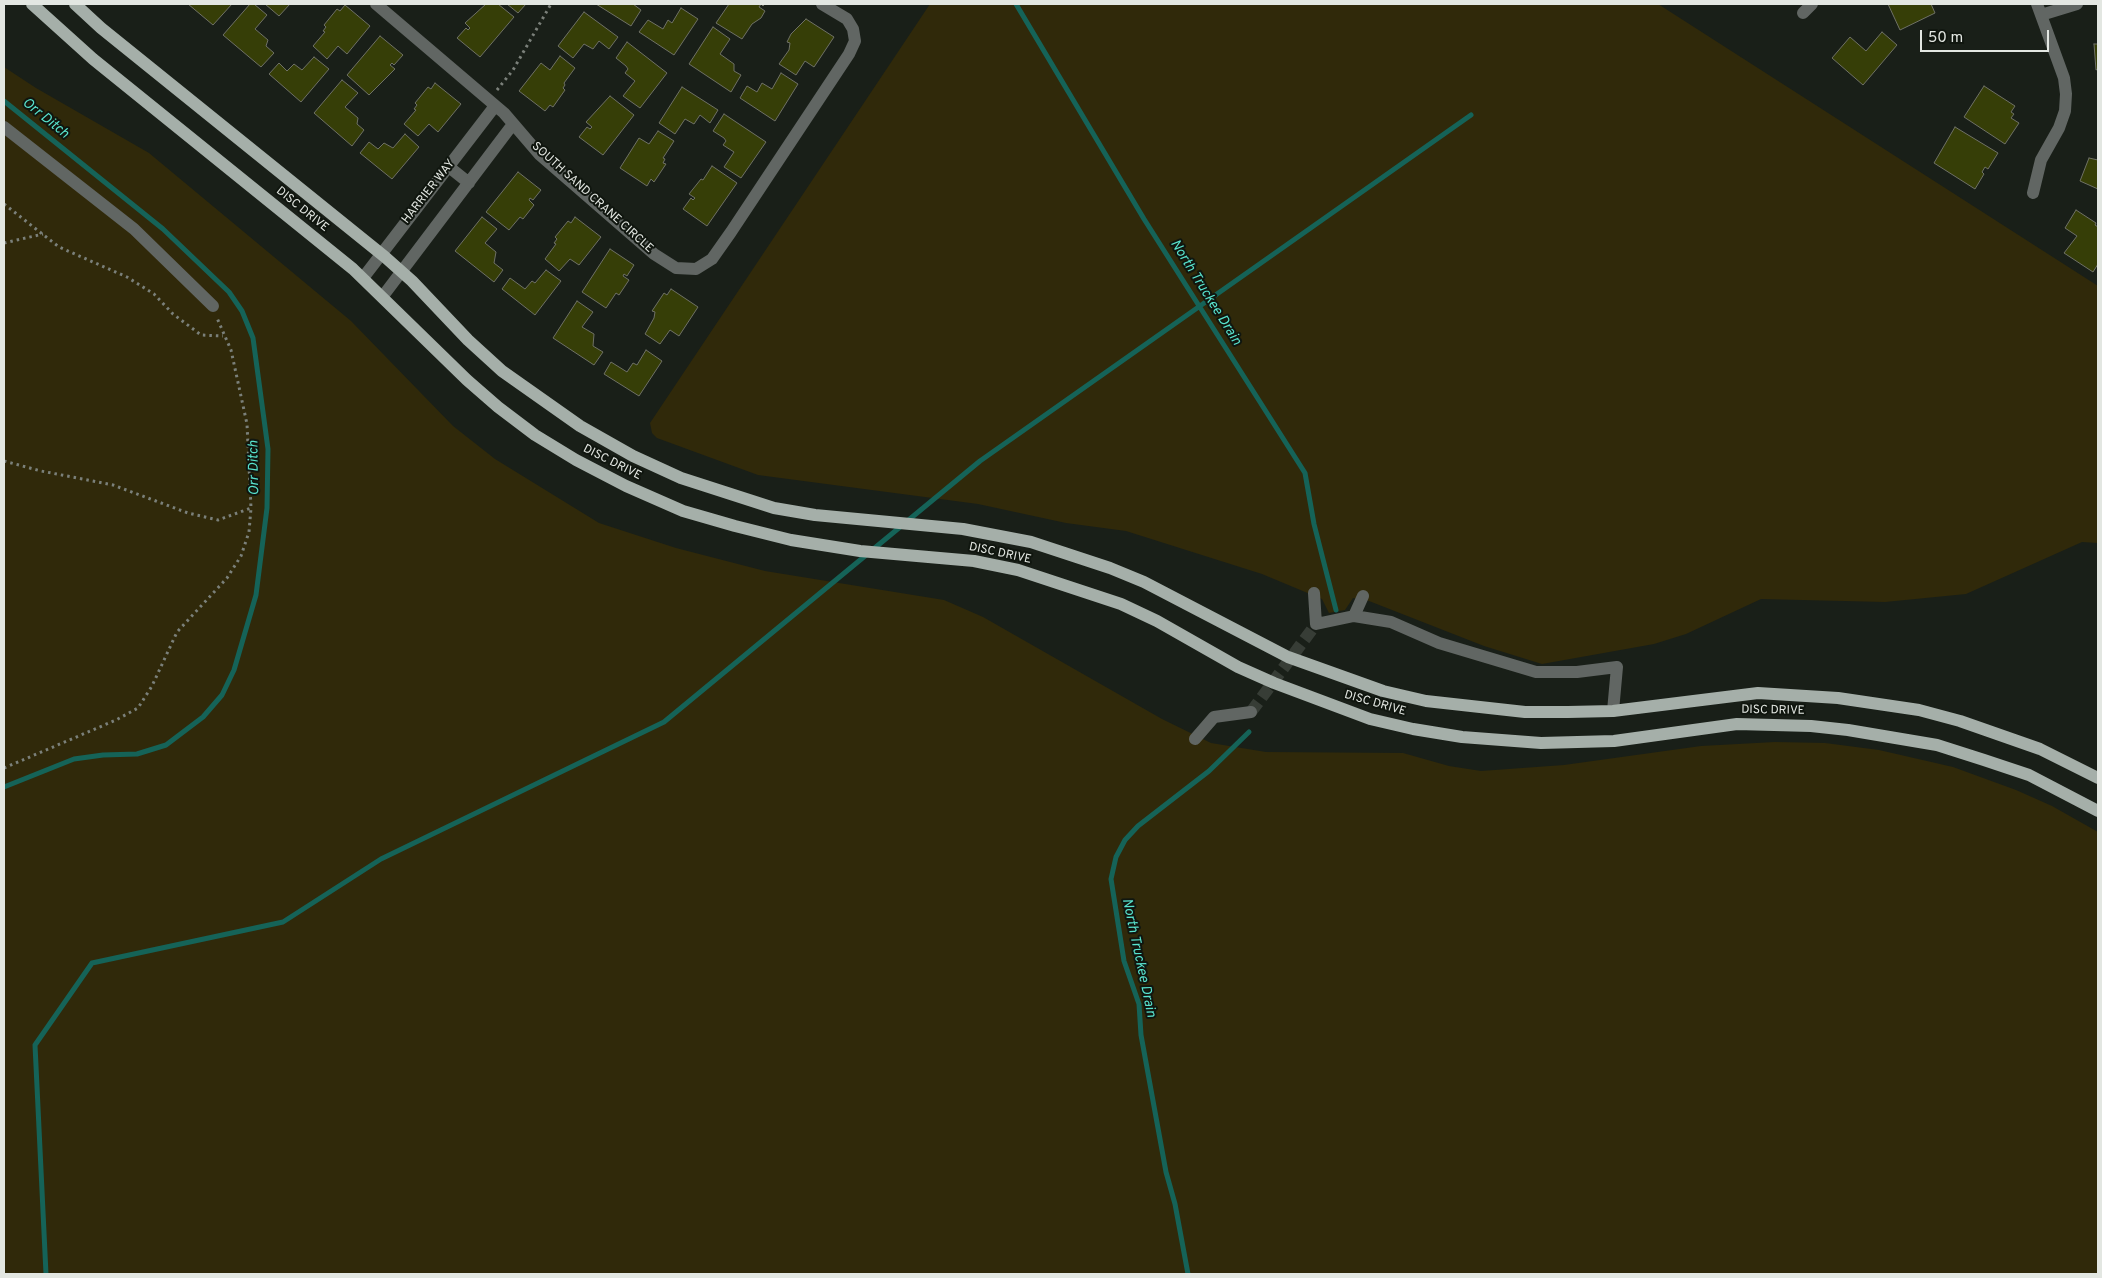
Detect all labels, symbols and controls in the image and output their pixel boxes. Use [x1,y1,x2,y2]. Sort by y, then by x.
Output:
scale bar [1922,20,2051,52]
text: 50 m [1928,29,1963,48]
water label: Orr Ditch [18,95,72,143]
street label: SOUTH SAND CRANE CIRCLE [528,140,656,256]
street label: HARRIER WAY [399,157,459,227]
street label: DISC DRIVE [273,184,331,236]
water label: North Truckee Drain [1166,237,1244,349]
water label: Orr Ditch [246,440,264,496]
street label: DISC DRIVE [580,442,644,484]
street label: DISC DRIVE [967,540,1033,568]
street label: DISC DRIVE [1342,688,1408,720]
street label: DISC DRIVE [1741,703,1805,719]
water label: North Truckee Drain [1117,897,1159,1019]

